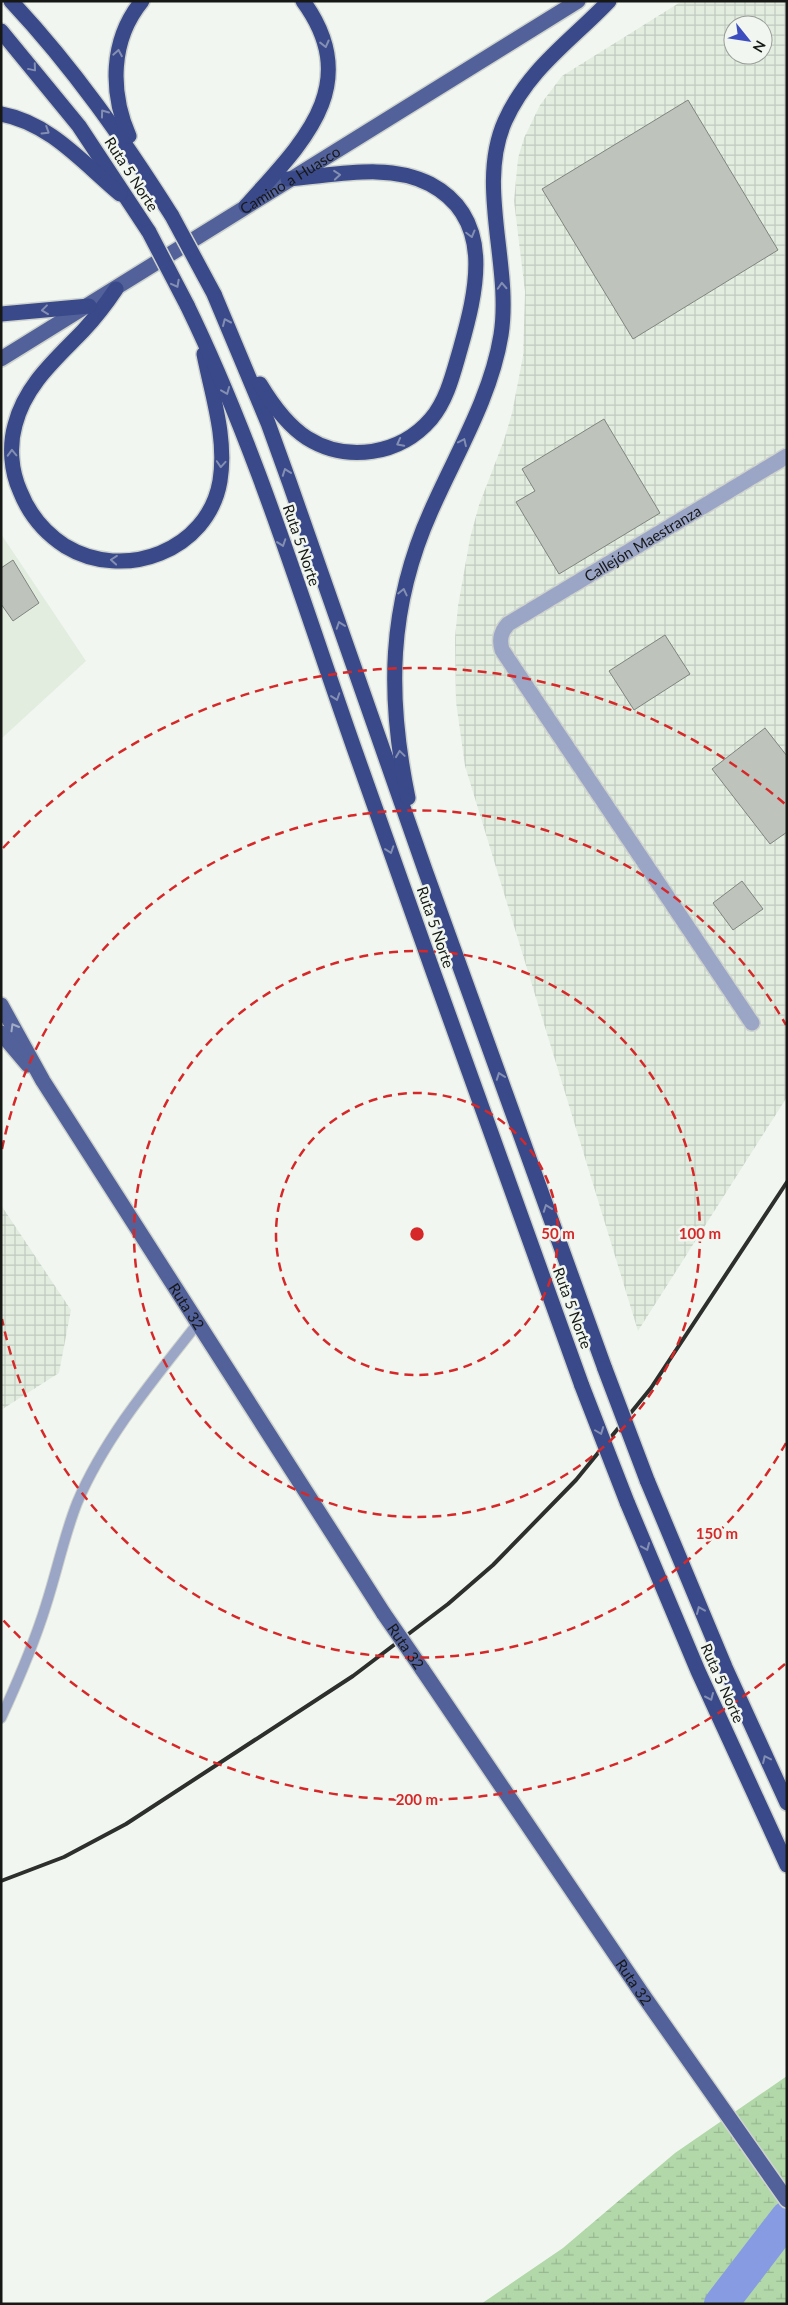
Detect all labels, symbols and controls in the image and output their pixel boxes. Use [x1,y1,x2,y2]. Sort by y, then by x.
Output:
north arrow [723,15,773,65]
text: N [750,38,770,56]
one-way arrow [319,40,329,48]
one-way arrow [112,49,122,58]
one-way arrow [28,63,37,72]
one-way arrow [101,109,110,119]
one-way arrow [41,125,50,135]
street label: Ruta 5 Norte [101,133,163,215]
street label: Camino a Huasco [236,142,343,218]
one-way arrow [333,170,341,181]
one-way arrow [466,230,476,238]
one-way arrow [170,279,180,288]
one-way arrow [497,282,507,290]
one-way arrow [41,304,49,315]
one-way arrow [222,318,233,327]
one-way arrow [220,386,231,395]
one-way arrow [397,437,406,447]
one-way arrow [457,438,467,447]
one-way arrow [7,449,17,457]
one-way arrow [216,461,227,469]
one-way arrow [282,468,292,477]
street label: Callejón Maestranza [581,501,704,585]
street label: Ruta 5 Norte [280,502,324,588]
one-way arrow [277,539,287,547]
one-way arrow [110,555,118,566]
one-way arrow [397,588,408,597]
one-way arrow [336,622,346,630]
one-way arrow [330,692,340,700]
one-way arrow [395,749,405,758]
one-way arrow [384,845,394,854]
street label: Ruta 5 Norte [414,884,458,970]
one-way arrow [11,1024,21,1033]
one-way arrow [496,1072,506,1080]
one-way arrow [543,1204,553,1213]
text: 50 m [541,1224,575,1242]
text: 100 m [679,1224,721,1242]
centre of rings [408,1225,426,1243]
street label: Ruta 5 Norte [550,1265,596,1351]
street label: Ruta 32 [166,1279,208,1333]
one-way arrow [593,1426,604,1435]
text: 150 m [696,1524,738,1542]
one-way arrow [639,1542,650,1551]
one-way arrow [696,1606,707,1615]
street label: Ruta 32 [384,1620,428,1672]
street label: Ruta 5 Norte [697,1640,749,1726]
one-way arrow [703,1692,714,1701]
one-way arrow [762,1755,773,1764]
text: 200 m [396,1790,438,1808]
street label: Ruta 32 [612,1955,656,2008]

